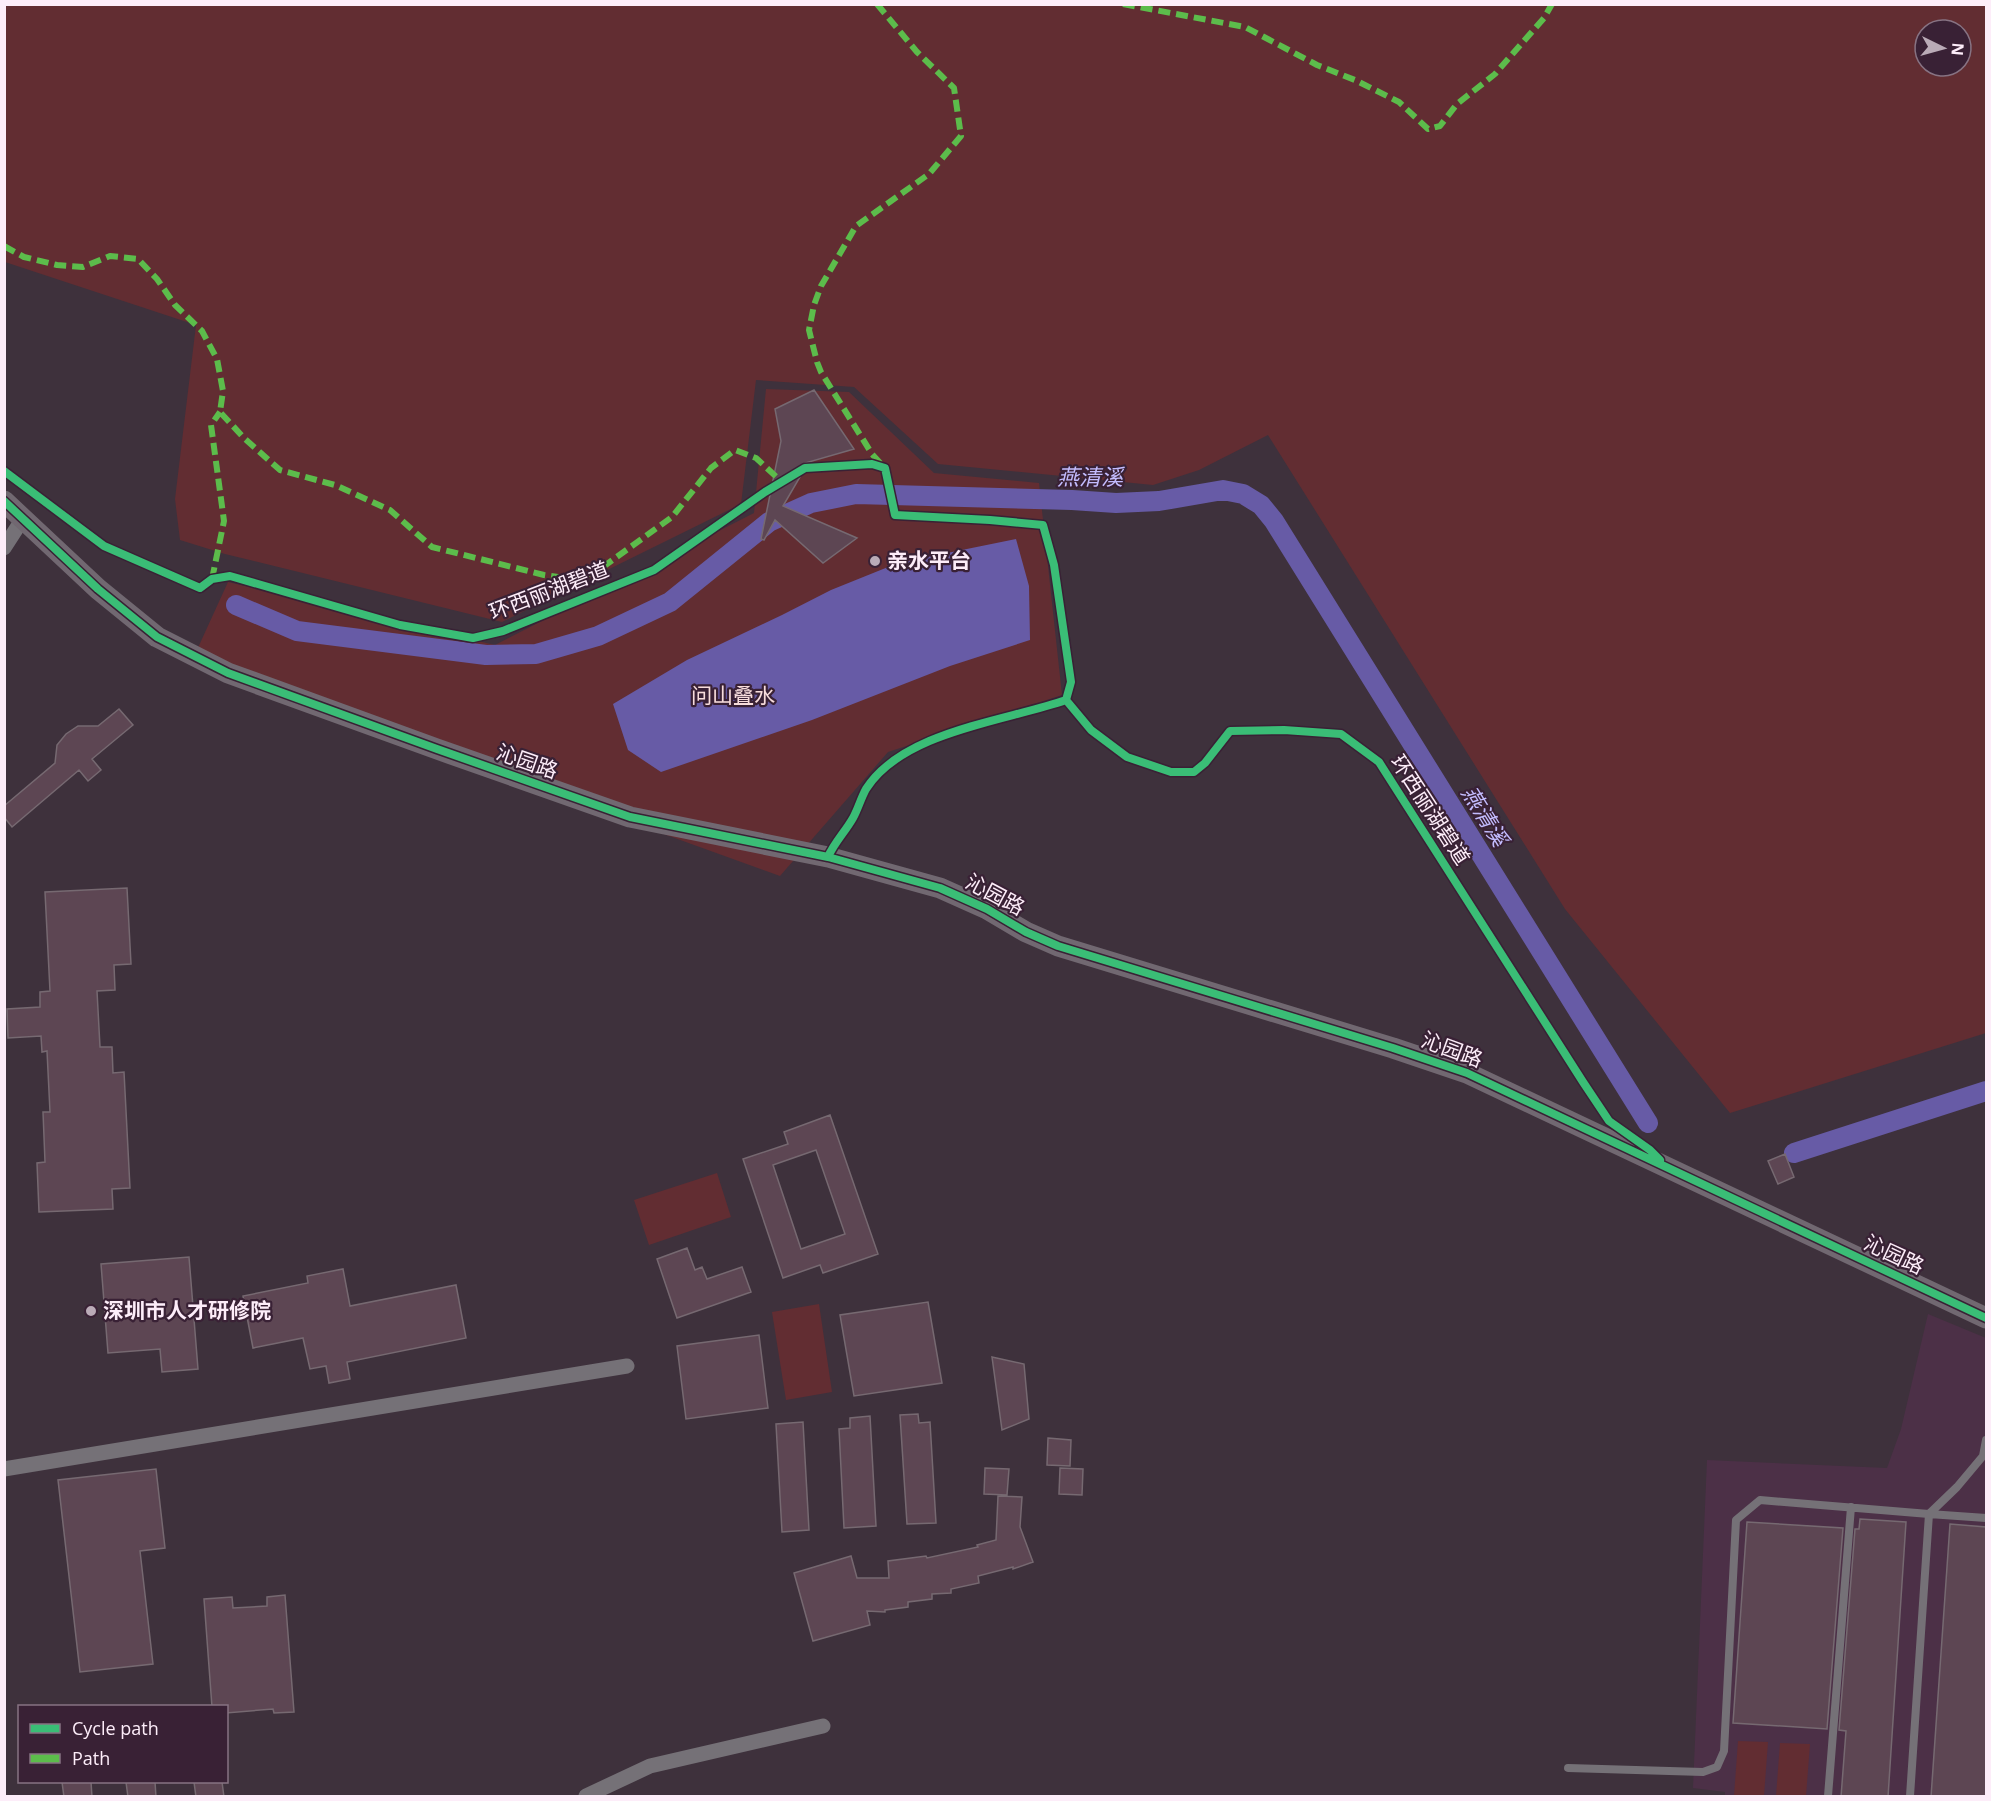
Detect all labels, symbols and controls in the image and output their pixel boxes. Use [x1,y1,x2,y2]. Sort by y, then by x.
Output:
north arrow [1913,18,1973,78]
text: N [1946,42,1969,57]
water label: 燕清溪 [1057,461,1125,491]
place label: 亲水平台 [887,546,971,574]
street label: 环西丽湖碧道 [485,554,612,626]
marker: 亲水平台 [868,554,882,568]
park label: 问山叠水 [691,681,775,709]
street label: 沁园路 [493,738,562,785]
street label: 环西丽湖碧道 [1385,749,1477,870]
water label: 燕清溪 [1456,780,1517,853]
street label: 沁园路 [961,867,1030,921]
street label: 沁园路 [1418,1025,1487,1073]
street label: 沁园路 [1860,1228,1929,1280]
place label: 深圳市人才研修院 [103,1296,271,1324]
marker: 深圳市人才研修院 [84,1304,98,1318]
legend [18,1705,228,1783]
text: Cycle path [72,1716,159,1740]
text: Path [72,1746,110,1770]

